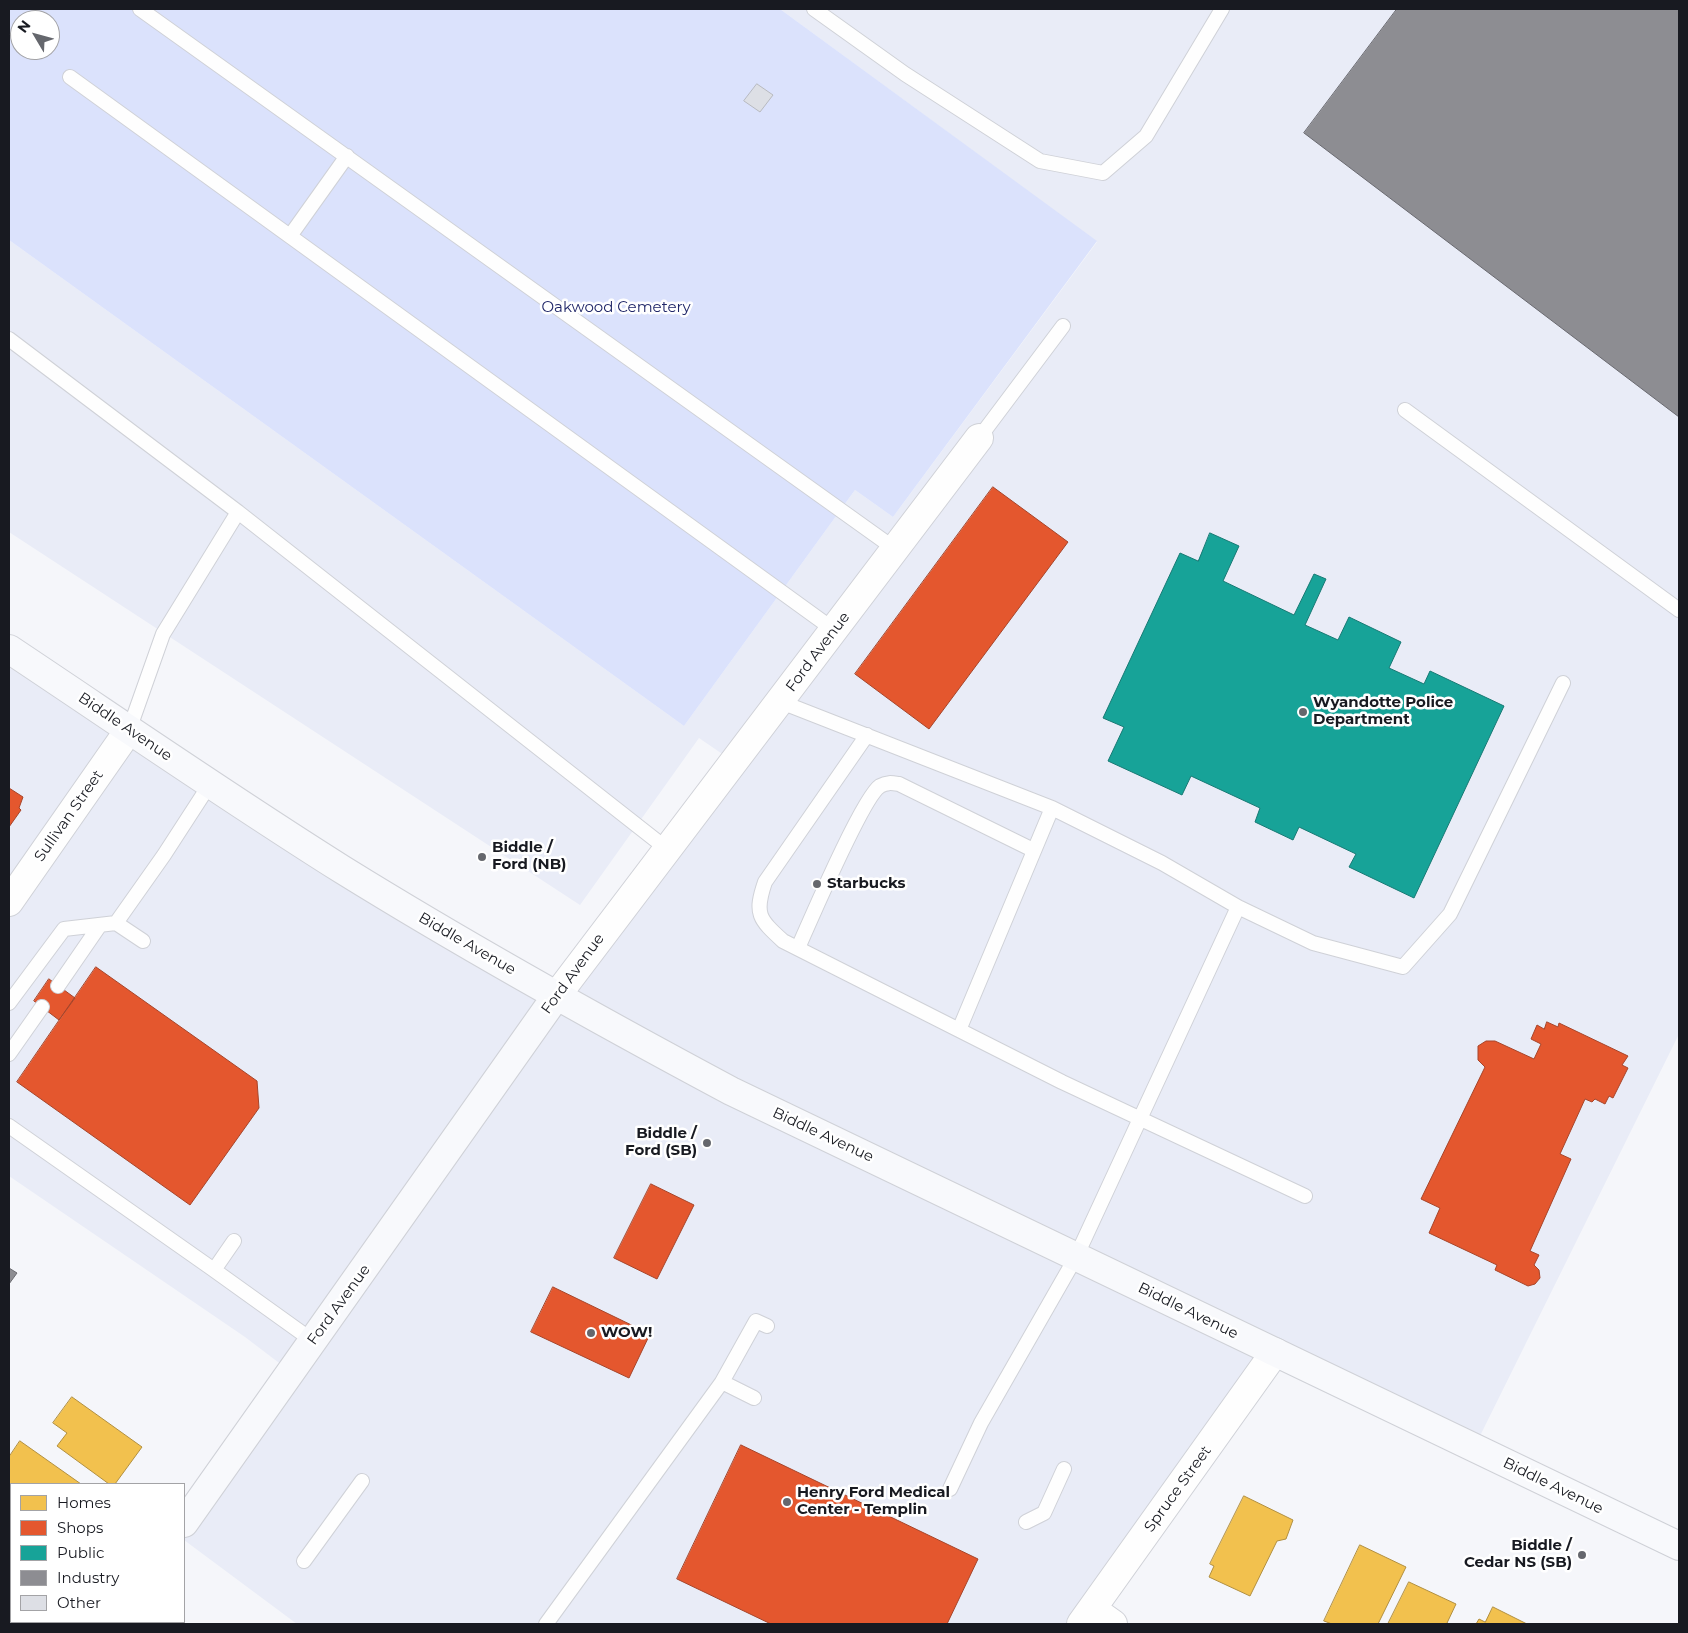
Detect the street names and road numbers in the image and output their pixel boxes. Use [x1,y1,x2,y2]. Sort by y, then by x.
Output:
street label: Ford Avenue [782,609,854,695]
street label: Biddle Avenue [75,689,175,765]
street label: Sullivan Street [31,767,107,865]
street label: Biddle Avenue [415,909,519,979]
street label: Ford Avenue [538,930,608,1018]
street label: Biddle Avenue [770,1104,876,1166]
street label: Ford Avenue [304,1261,374,1349]
street label: Biddle Avenue [1135,1279,1241,1343]
street label: Spruce Street [1141,1442,1215,1536]
street label: Biddle Avenue [1500,1454,1606,1518]

